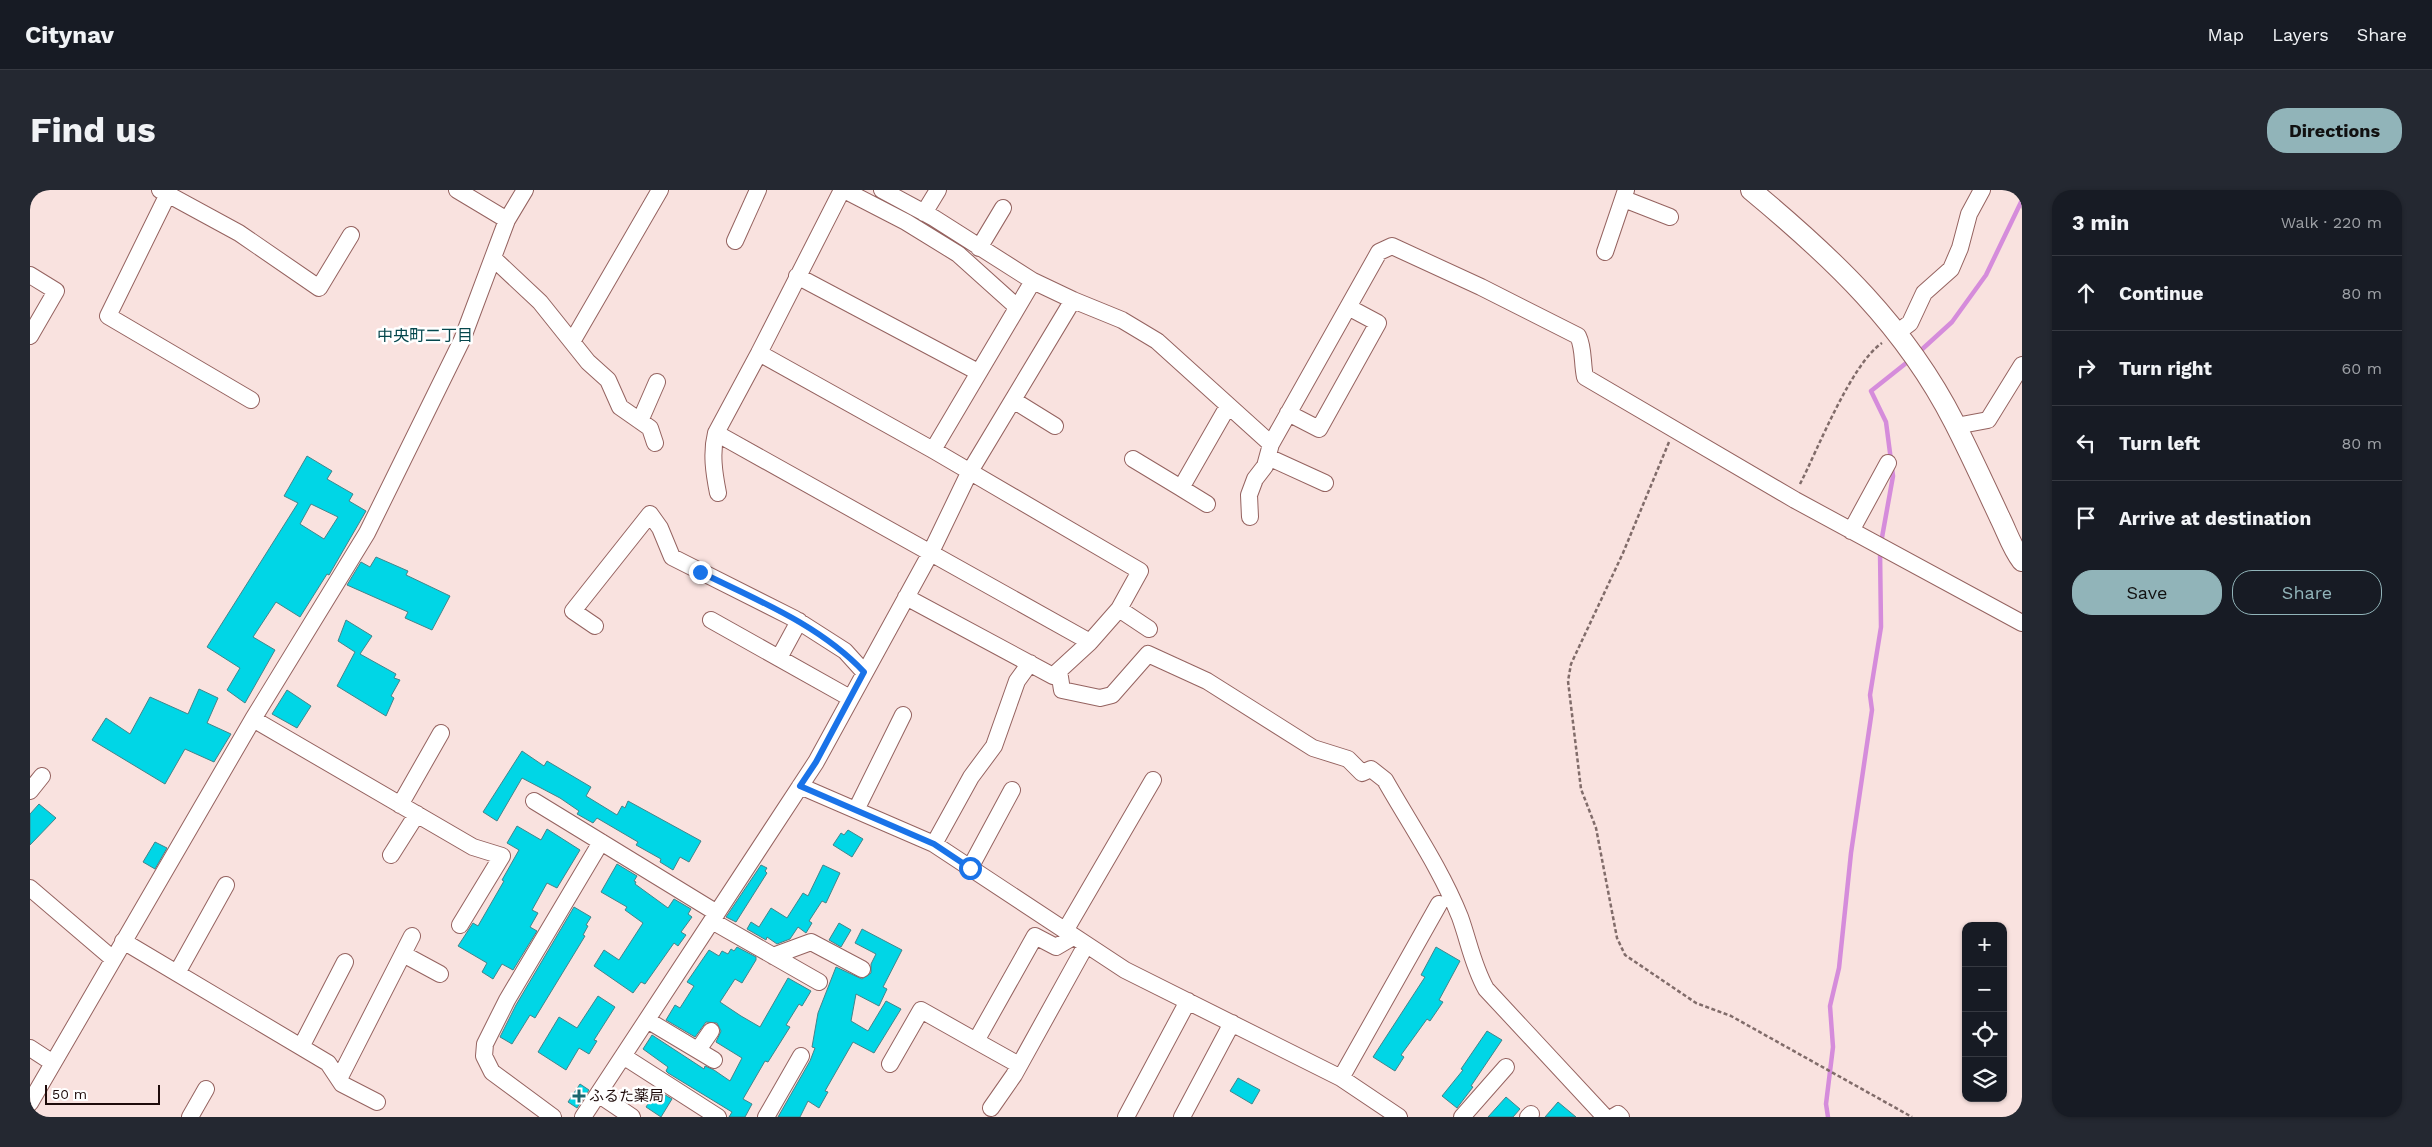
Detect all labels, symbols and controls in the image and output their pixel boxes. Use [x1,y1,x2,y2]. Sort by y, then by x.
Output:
text: Citynav [25,21,114,49]
text: Map [2207,24,2244,45]
text: Layers [2272,24,2329,45]
text: Share [2357,24,2407,45]
button: Directions [2267,108,2402,153]
text: Find us [30,109,156,151]
text: 3 min [2072,210,2129,235]
text: Walk · 220 m [2281,213,2382,232]
icon: ahead [2072,279,2100,307]
text: Continue [2119,282,2203,305]
text: 80 m [2341,284,2382,303]
district label: 中央町二丁目 [377,326,473,345]
icon: right [2072,354,2100,382]
text: Turn right [2119,357,2212,380]
text: 60 m [2342,359,2382,378]
icon: left [2072,429,2100,457]
text: Turn left [2119,432,2200,455]
text: 80 m [2341,434,2382,453]
icon: arrive [2072,504,2100,532]
text: Arrive at destination [2119,507,2311,530]
route end [689,561,712,584]
button: Save [2072,570,2222,615]
button: Share [2232,570,2382,615]
route start [959,857,982,880]
map controls [1962,922,2007,1102]
button: + [1962,922,2007,967]
button: − [1962,967,2007,1012]
button: locate [1962,1012,2007,1057]
button: layers [1962,1057,2007,1102]
scale bar [45,1082,160,1105]
text: 50 m [52,1086,87,1102]
place label: ふるた薬局 [589,1087,664,1105]
marker: ふるた薬局 [573,1090,585,1102]

